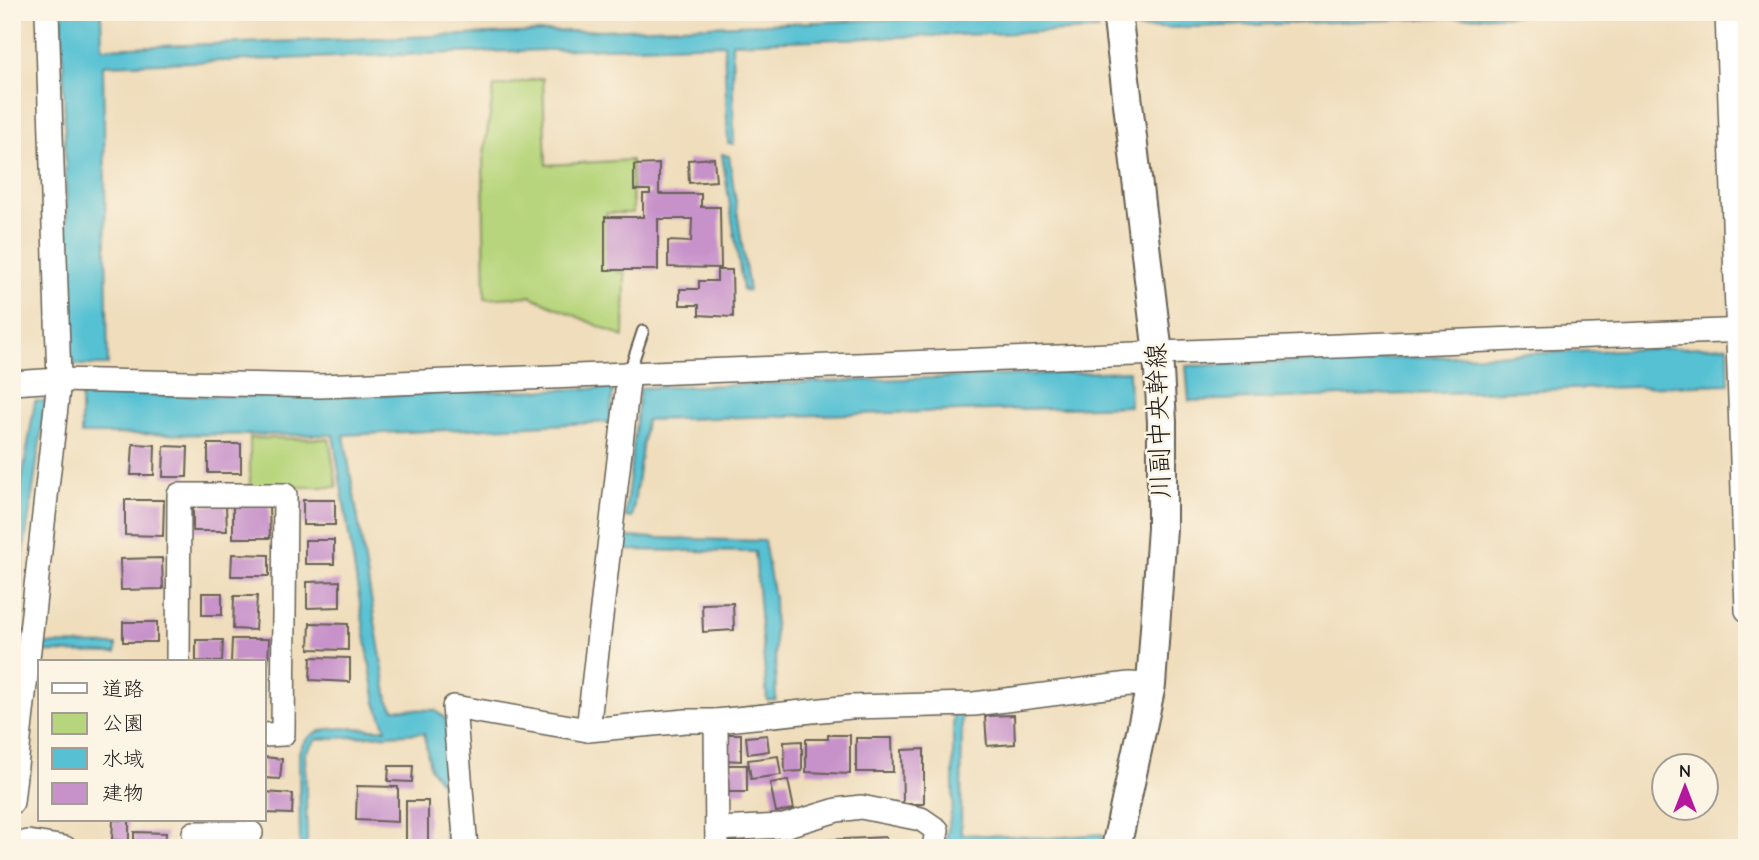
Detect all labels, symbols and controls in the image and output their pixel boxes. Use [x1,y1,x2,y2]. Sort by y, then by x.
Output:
street label: 川副中央幹線 [1141,343,1177,499]
legend [38,660,266,822]
text: 道路 [102,677,144,701]
text: 公園 [102,711,144,735]
text: 水域 [102,747,144,771]
north arrow [1650,752,1720,822]
text: N [1679,760,1691,782]
text: 建物 [102,781,144,805]

